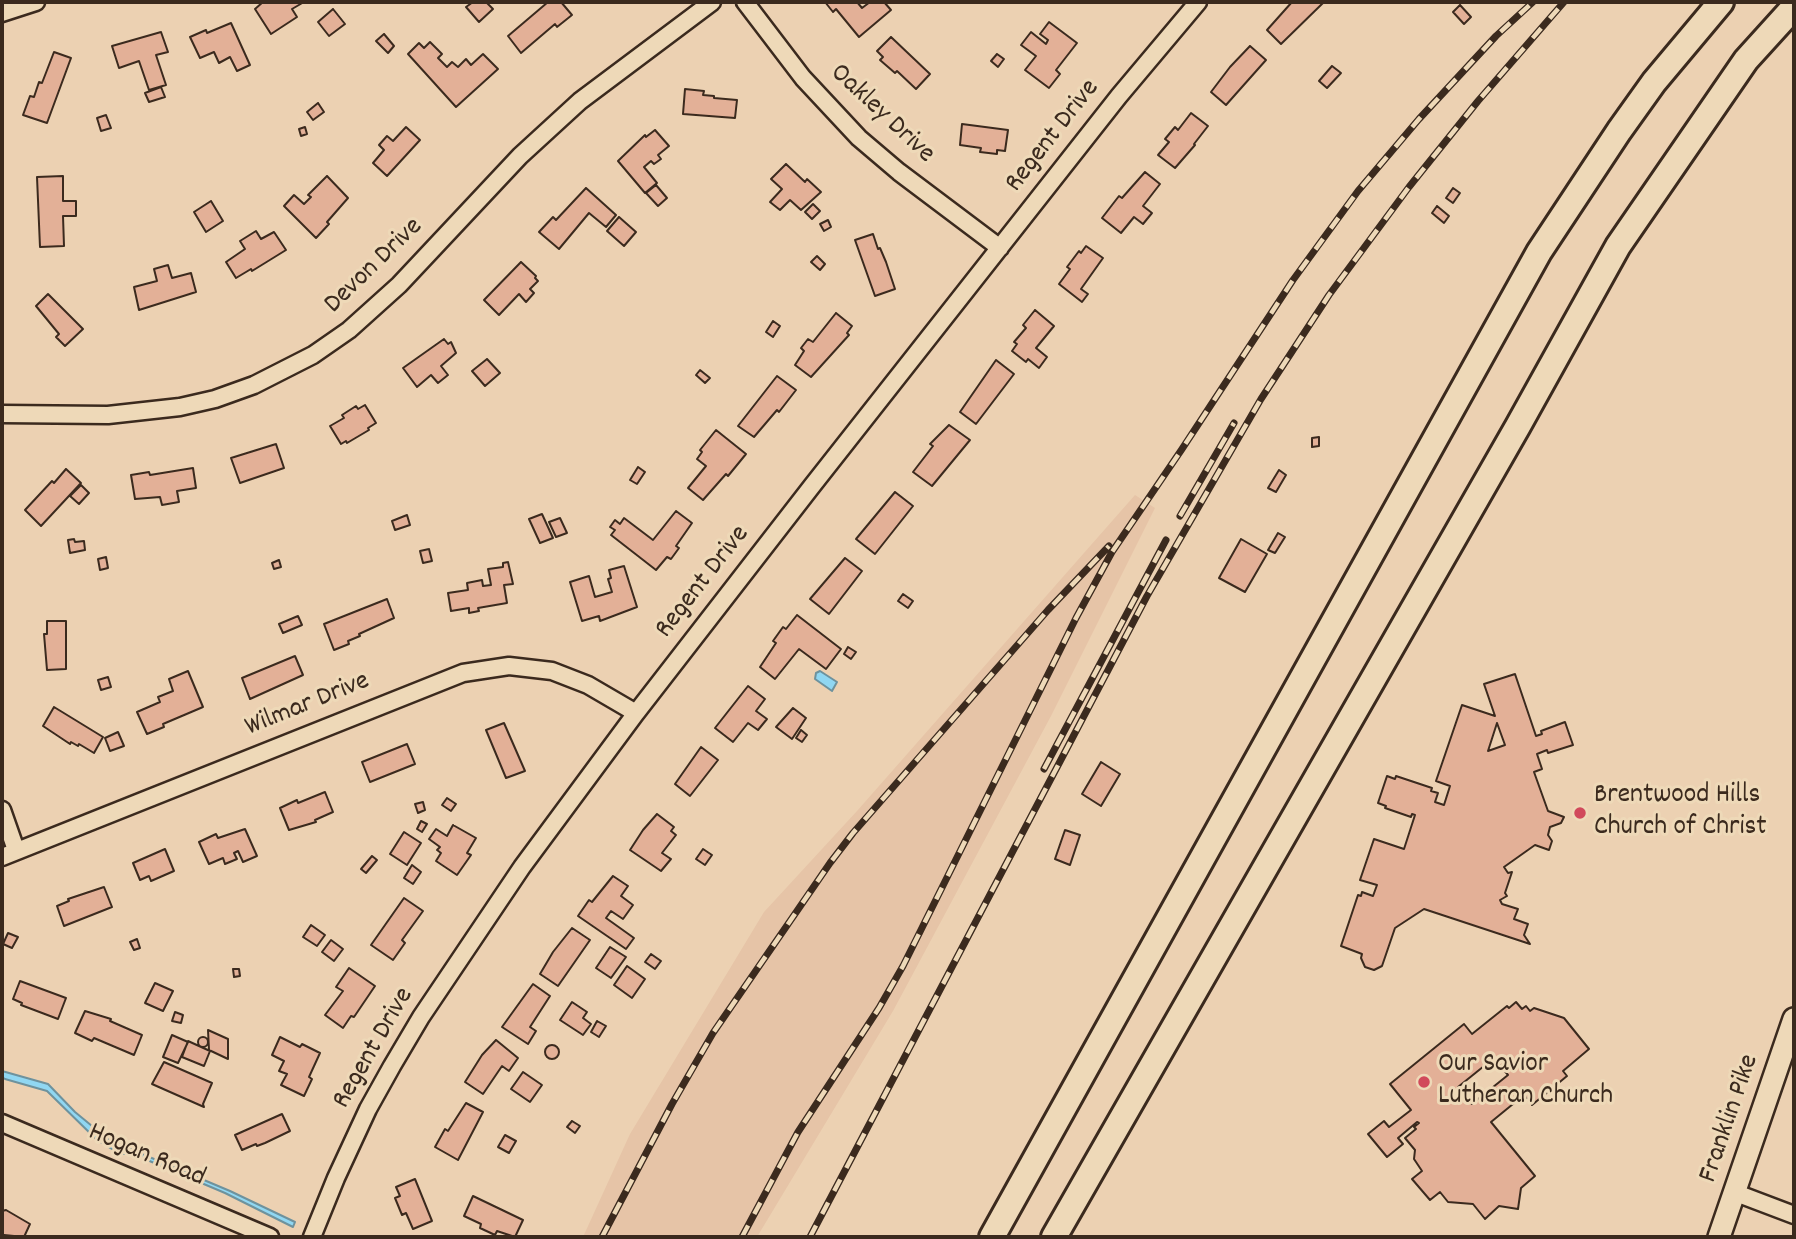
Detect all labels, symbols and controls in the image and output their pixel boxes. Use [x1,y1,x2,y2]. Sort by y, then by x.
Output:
street label: Oakley Drive [822,58,940,172]
street label: Regent Drive [999,74,1109,200]
street label: Devon Drive [319,212,431,322]
street label: Regent Drive [649,520,759,646]
street label: Wilmar Drive [241,666,375,746]
place label: Brentwood Hills Church of Christ [1594,780,1767,846]
marker: Brentwood Hills Church of Christ [1572,805,1588,821]
street label: Regent Drive [327,983,423,1115]
place label: Our Savior Lutheran Church [1438,1049,1613,1115]
street label: Franklin Pike [1693,1051,1769,1187]
marker: Our Savior Lutheran Church [1416,1074,1432,1090]
street label: Hogan Road [82,1117,210,1197]

